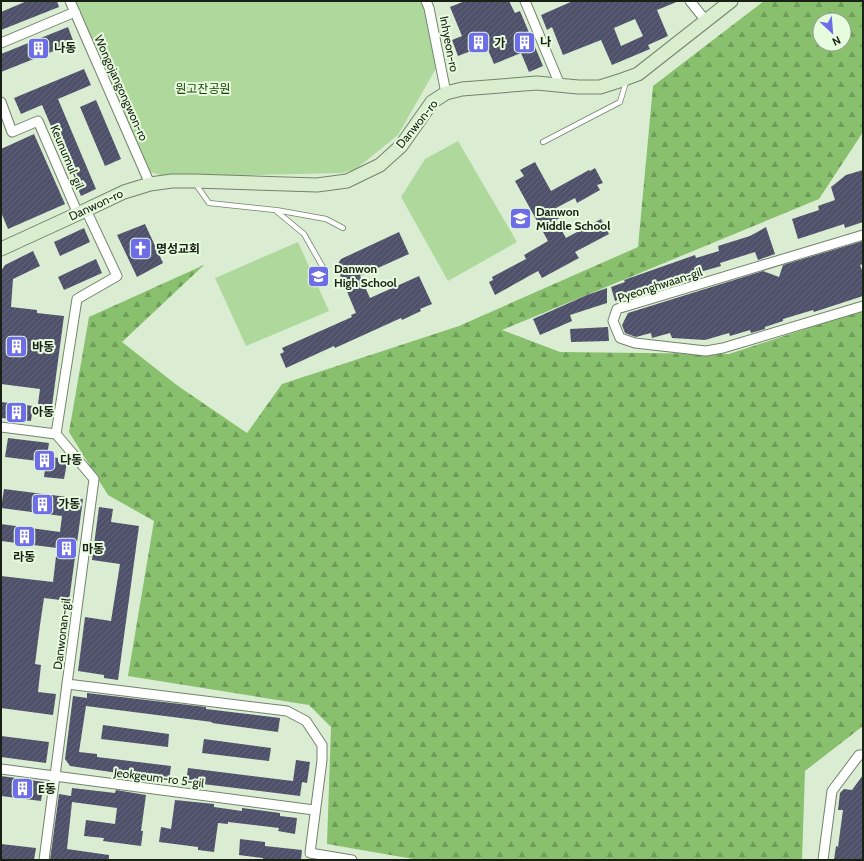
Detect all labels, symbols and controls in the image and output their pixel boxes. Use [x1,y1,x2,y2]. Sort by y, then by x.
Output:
north arrow [812,12,852,52]
street label: Inhyeon-ro [437,15,462,74]
building icon: 나 [511,29,537,55]
building icon: 가 [465,30,491,56]
street label: Wongojangongwon-ro [91,33,152,143]
text: N [830,33,843,49]
place label: 나 [540,34,551,49]
building icon: 나동 [25,35,51,61]
place label: 가 [494,35,505,50]
place label: 나동 [54,40,76,55]
park label: 원고잔공원 [175,81,231,96]
street label: Danwon-ro [392,96,441,151]
street label: Keunumul-gil [47,123,88,191]
street label: Danwon-ro [66,185,126,224]
place label: Danwon Middle School [536,204,610,233]
school or university icon: Danwon Middle School [508,206,534,232]
church icon: 명성교회 [127,236,153,262]
place label: 명성교회 [156,241,200,256]
place label: Danwon High School [334,261,397,290]
school or university icon: Danwon High School [305,263,331,289]
street label: Pyeonghwaan-gil [616,264,704,305]
building icon: 바동 [4,334,30,360]
place label: 바동 [32,339,54,354]
building icon: 아동 [4,399,30,425]
place label: 아동 [32,404,54,419]
building icon: 다동 [31,447,57,473]
place label: 다동 [60,452,82,467]
building icon: 가동 [29,491,55,517]
place label: 가동 [58,496,80,511]
building icon: 라동 [11,523,37,549]
building icon: 마동 [54,536,80,562]
place label: 마동 [82,541,104,556]
place label: 라동 [13,549,35,564]
street label: Danwonan-gil [50,597,73,671]
street label: Jeokgeum-ro 5-gil [112,764,205,791]
building icon: E동 [9,776,35,802]
place label: E동 [38,781,56,796]

